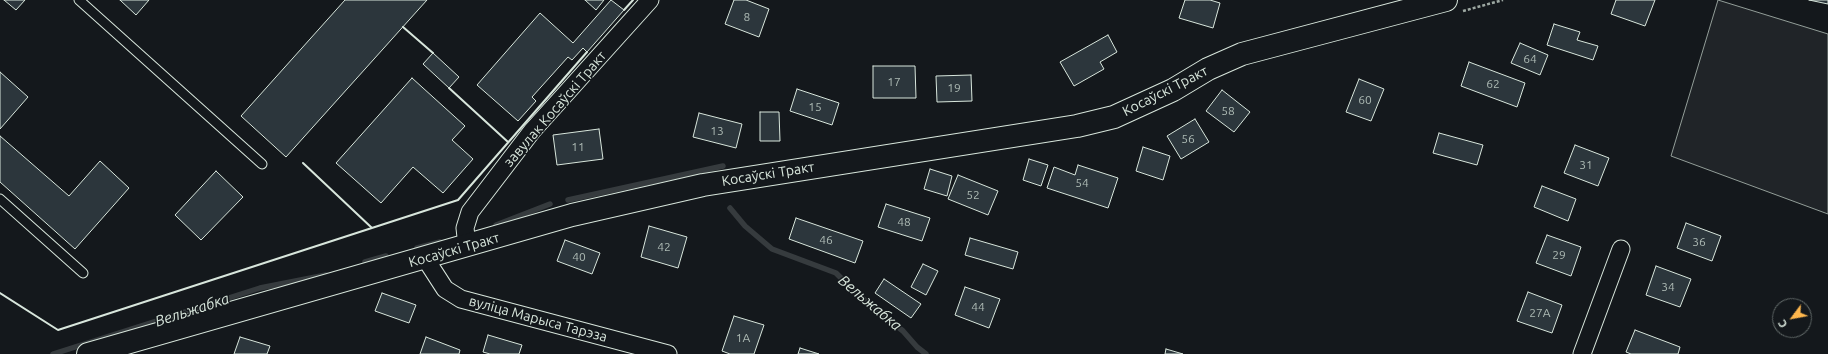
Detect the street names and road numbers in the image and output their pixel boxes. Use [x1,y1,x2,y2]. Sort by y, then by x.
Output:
street label: завулак Косаўскі Тракт [500,48,610,170]
street label: Косаўскі Тракт [1119,62,1211,120]
street label: Косаўскі Тракт [720,158,816,190]
street label: Косаўскі Тракт [407,229,501,271]
street label: вуліца Марыса Тарэза [467,292,609,346]

